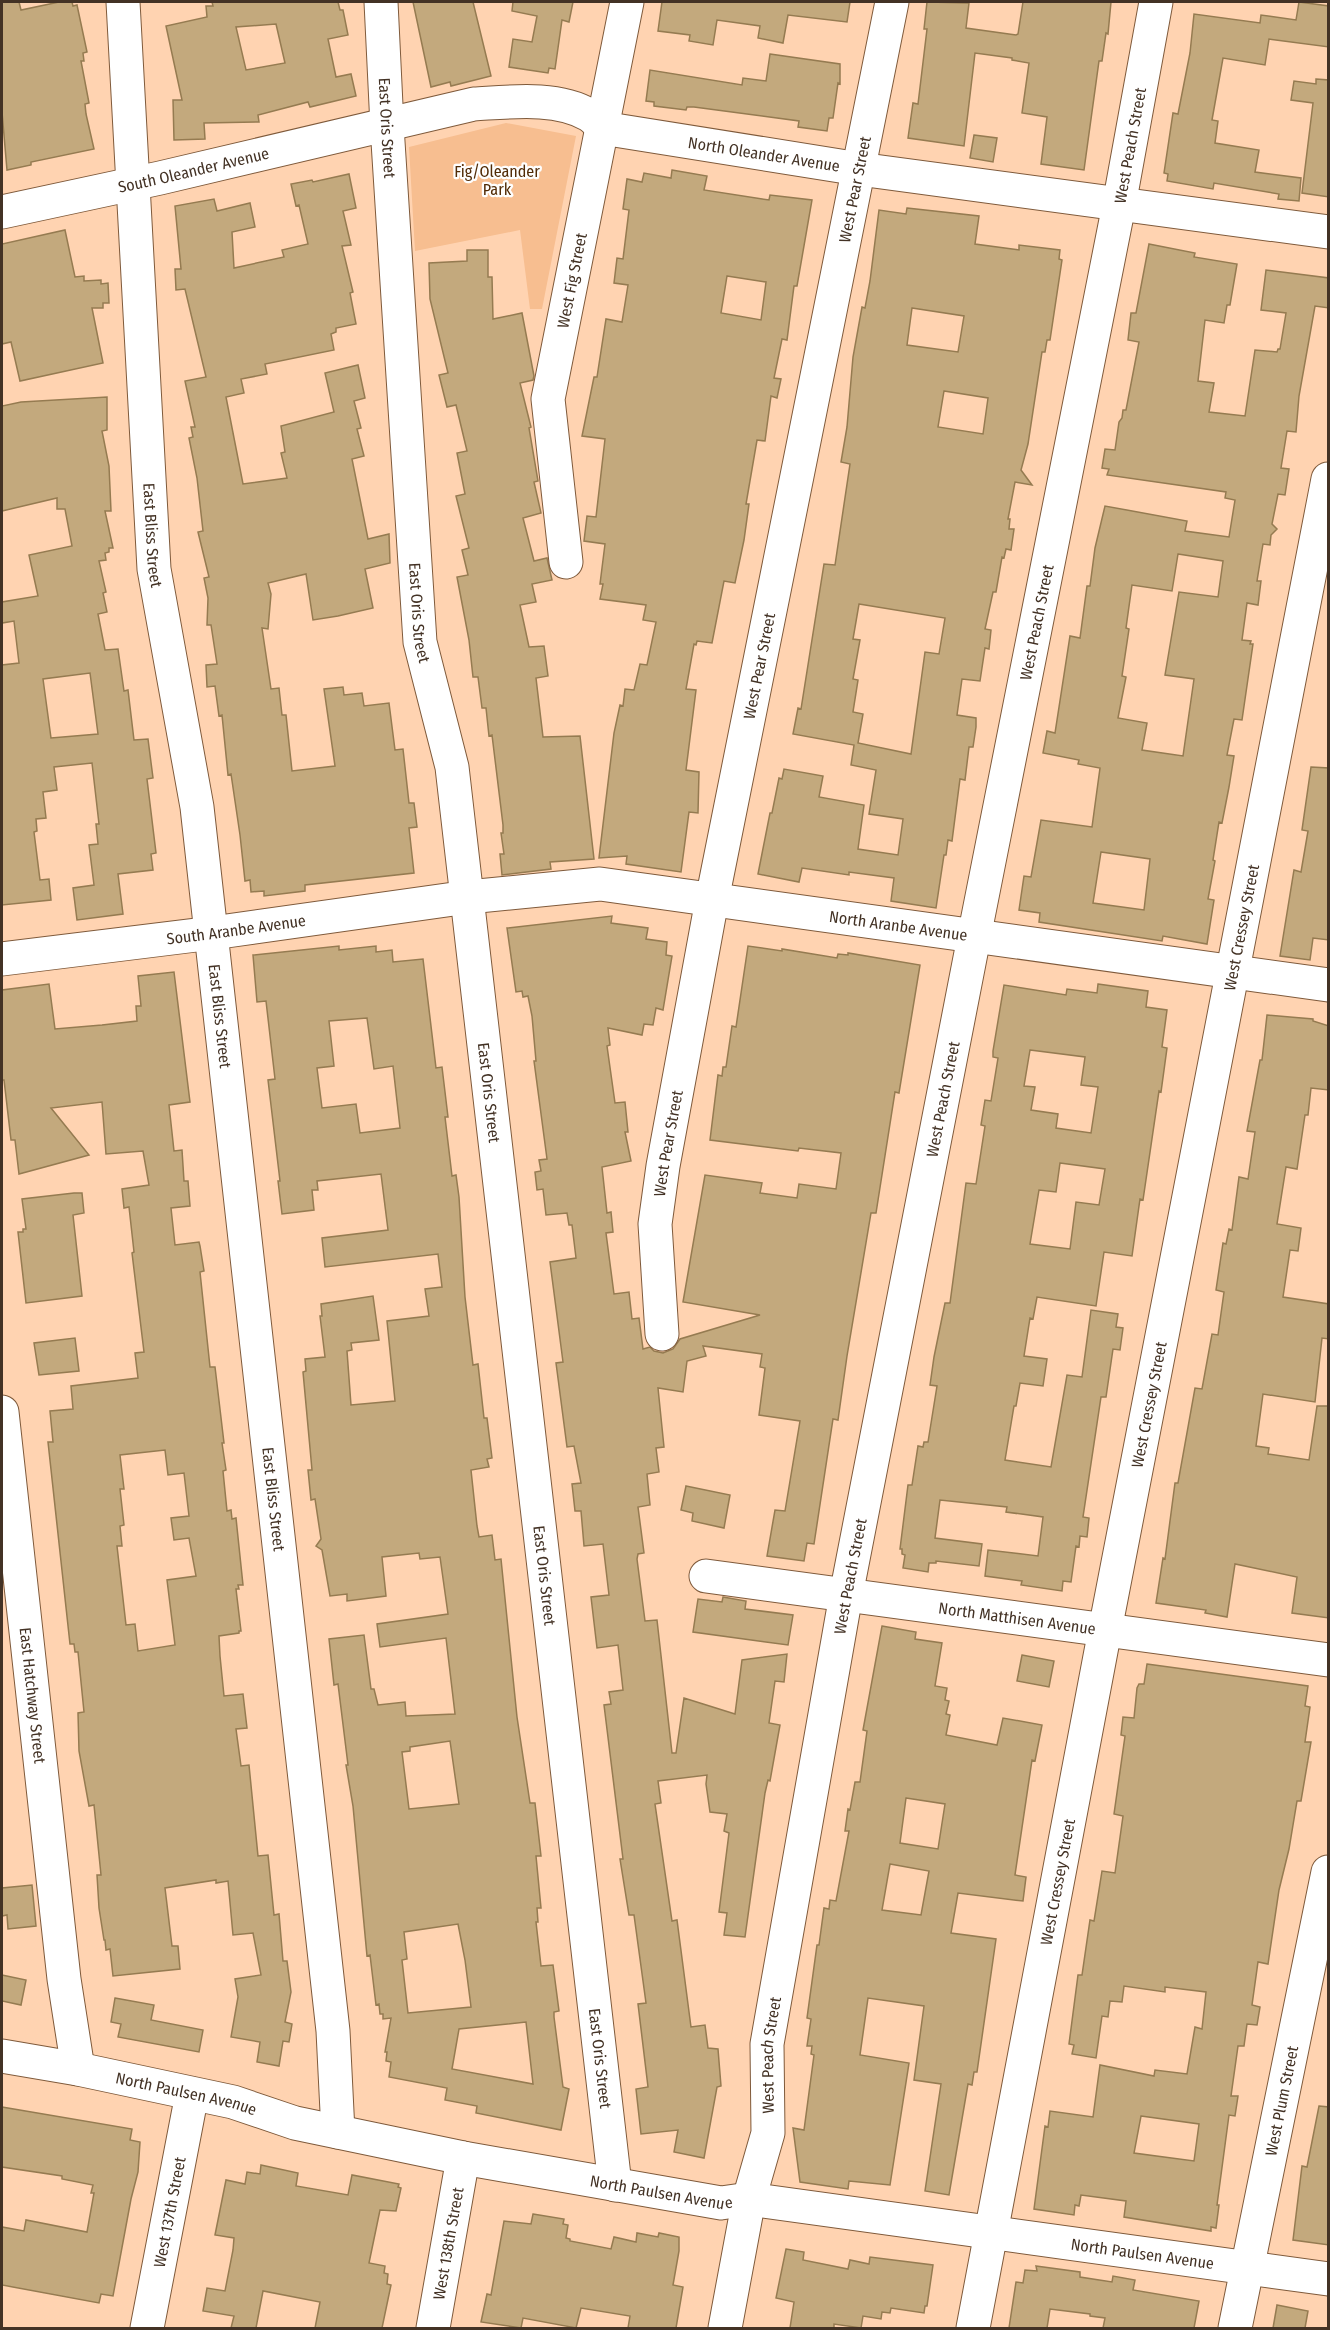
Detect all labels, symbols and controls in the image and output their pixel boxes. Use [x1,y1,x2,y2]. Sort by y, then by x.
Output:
street label: East Oris Street [375,77,400,179]
street label: West Peach Street [1110,85,1150,205]
street label: North Oleander Avenue [687,132,841,175]
street label: West Pear Street [835,134,874,244]
street label: South Oleander Avenue [116,143,271,196]
park label: Fig/Oleander Park [454,162,540,199]
street label: West Fig Street [553,230,591,330]
street label: East Bliss Street [140,482,167,590]
street label: East Oris Street [405,562,435,666]
street label: West Peach Street [1016,562,1057,682]
street label: West Pear Street [739,610,779,721]
street label: West Cressey Street [1220,862,1263,992]
street label: North Aranbe Avenue [828,906,969,944]
street label: South Aranbe Avenue [165,910,307,948]
street label: East Bliss Street [205,963,236,1070]
street label: West Peach Street [922,1039,963,1159]
street label: East Oris Street [474,1042,505,1144]
street label: West Pear Street [649,1088,686,1198]
street label: West Cressey Street [1127,1339,1170,1469]
street label: East Bliss Street [259,1446,289,1553]
street label: West Peach Street [830,1516,870,1636]
street label: East Oris Street [530,1524,560,1627]
street label: North Matthisen Avenue [937,1598,1097,1638]
street label: East Hatchway Street [16,1626,50,1765]
street label: West Cressey Street [1036,1816,1079,1947]
street label: West Peach Street [757,1994,785,2114]
street label: East Oris Street [585,2007,616,2110]
street label: West Plum Street [1261,2043,1302,2157]
street label: North Paulsen Avenue [114,2068,259,2119]
street label: West 137th Street [149,2154,189,2269]
street label: North Paulsen Avenue [589,2171,734,2213]
street label: West 138th Street [429,2185,467,2301]
street label: North Paulsen Avenue [1070,2234,1215,2273]

